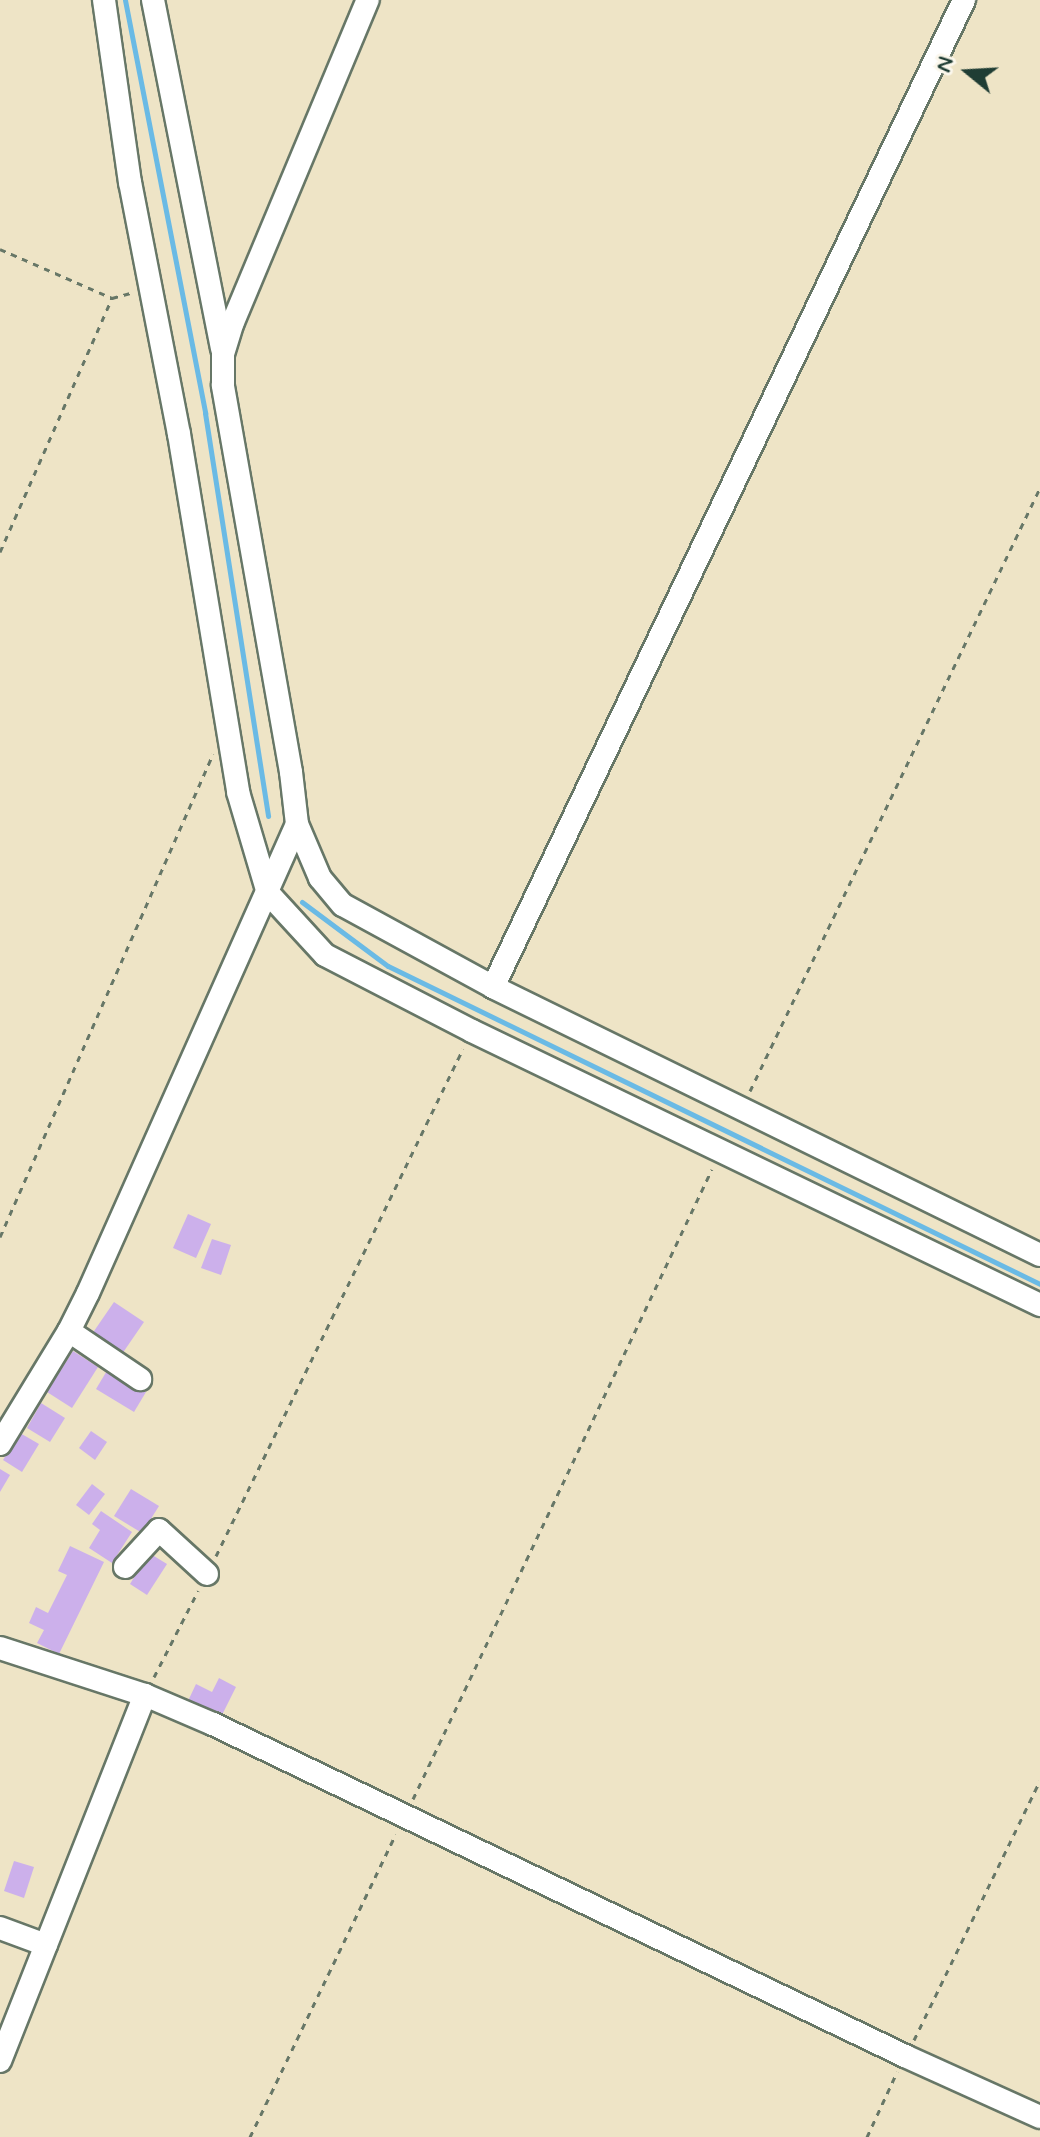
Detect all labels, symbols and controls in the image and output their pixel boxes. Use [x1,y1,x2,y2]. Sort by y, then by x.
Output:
north arrow [928,32,1008,112]
text: N [930,53,961,76]

